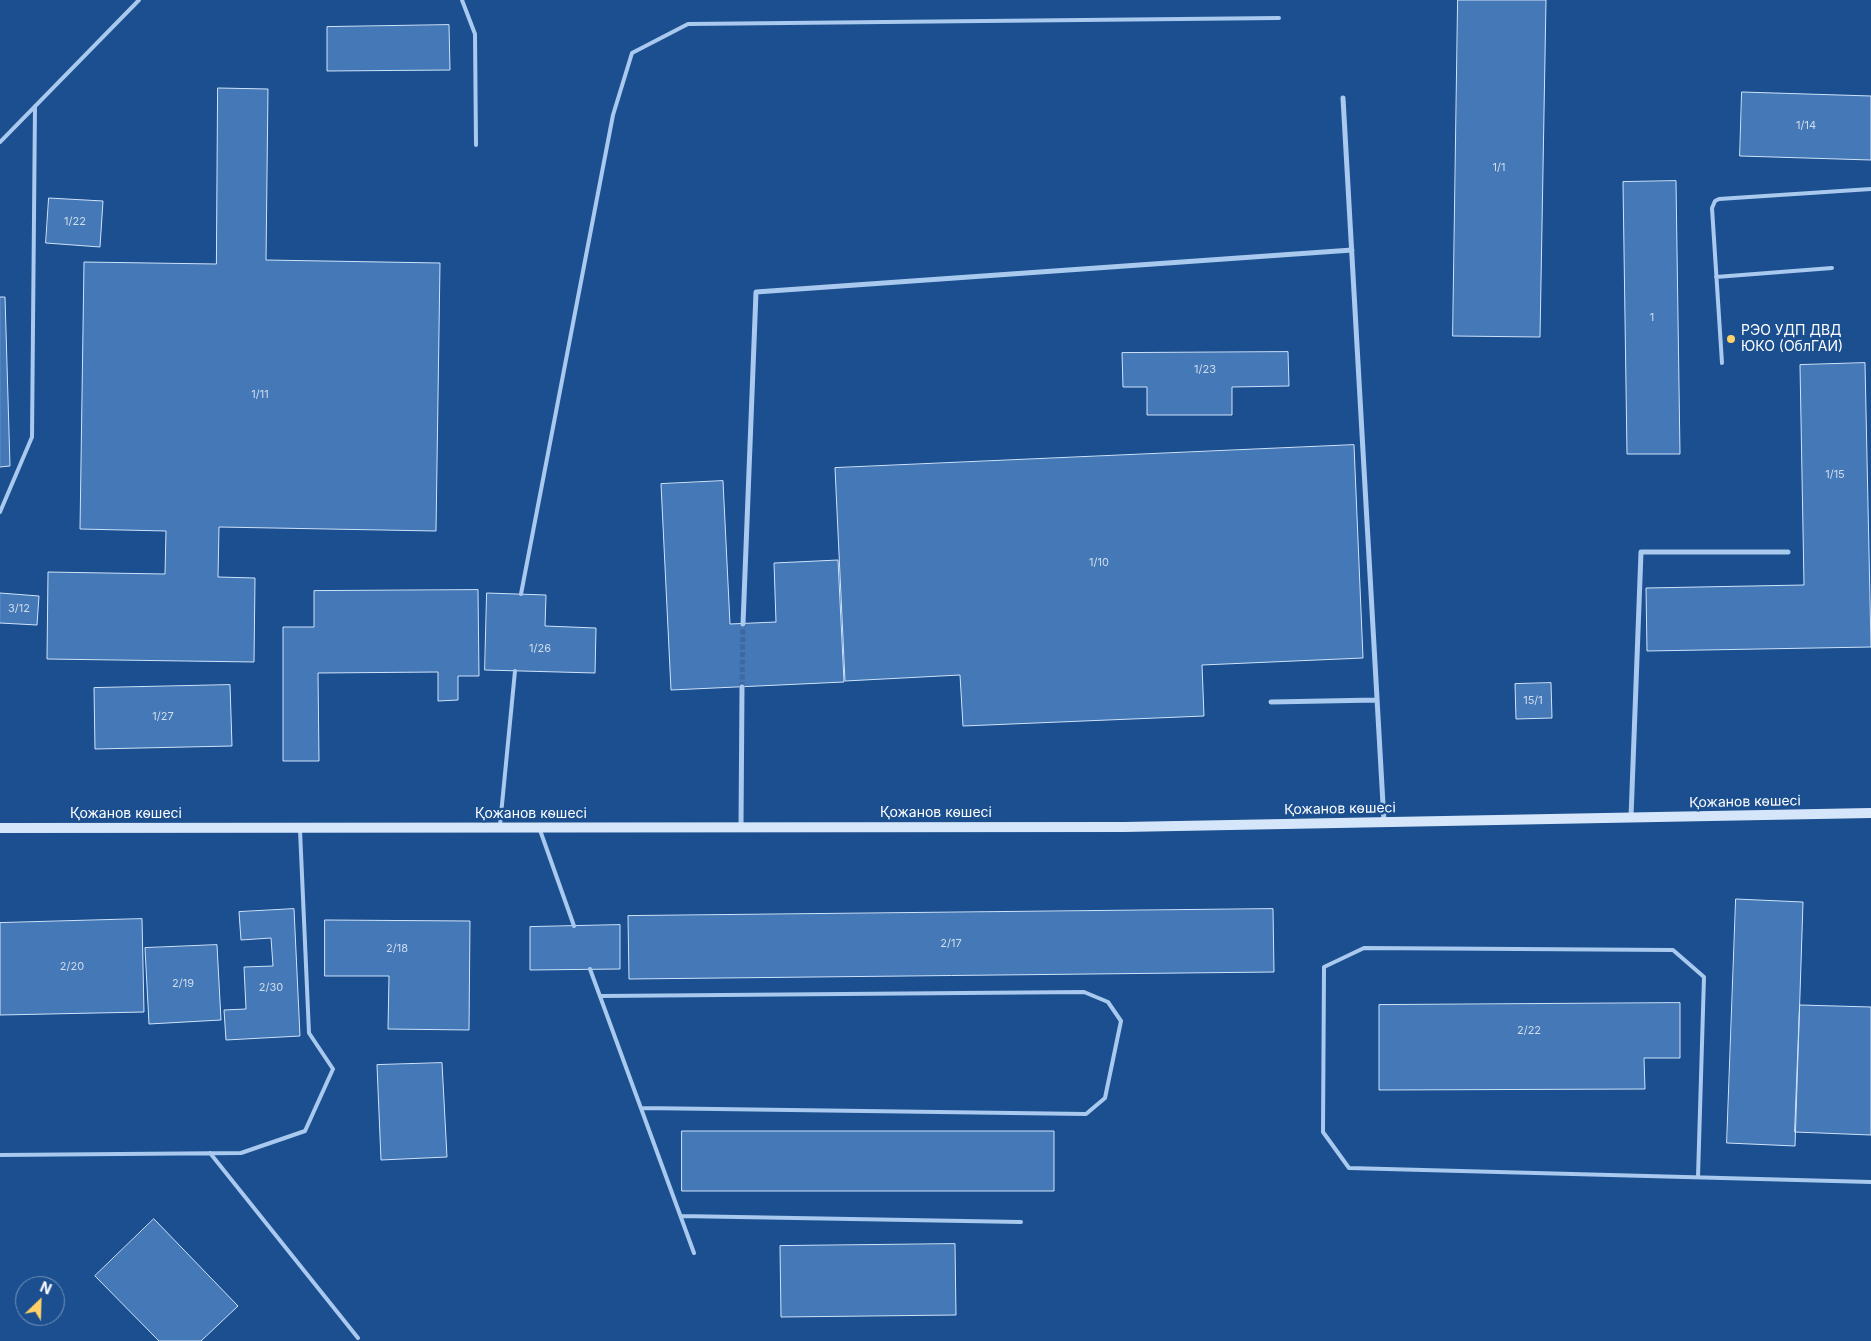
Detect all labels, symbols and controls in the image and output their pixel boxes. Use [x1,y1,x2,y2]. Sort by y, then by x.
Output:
house number: 1/14 [1796,119,1816,133]
house number: 1/1 [1493,161,1505,175]
house number: 1/22 [64,215,86,229]
house number: 1 [1650,311,1654,325]
place label: РЭО УДП ДВД ЮКО (ОблГАИ) [1741,323,1843,356]
marker: РЭО УДП ДВД ЮКО (ОблГАИ) [1725,333,1737,345]
house number: 1/23 [1194,363,1216,377]
house number: 1/11 [251,388,269,402]
house number: 1/15 [1825,468,1845,482]
house number: 1/10 [1089,556,1109,570]
house number: 3/12 [8,602,30,616]
house number: 1/26 [529,642,551,656]
house number: 15/1 [1523,694,1543,708]
house number: 1/27 [152,710,174,724]
street label: Қожанов көшесі [1689,793,1801,811]
street label: Қожанов көшесі [1284,800,1396,818]
street label: Қожанов көшесі [880,805,992,821]
street label: Қожанов көшесі [70,806,182,822]
street label: Қожанов көшесі [475,806,587,822]
house number: 2/17 [940,937,962,951]
house number: 2/18 [386,942,408,956]
house number: 2/20 [60,960,84,974]
house number: 2/19 [172,977,194,991]
house number: 2/30 [259,981,283,995]
house number: 2/22 [1517,1024,1541,1038]
north arrow [15,1276,65,1326]
text: N [38,1278,54,1298]

